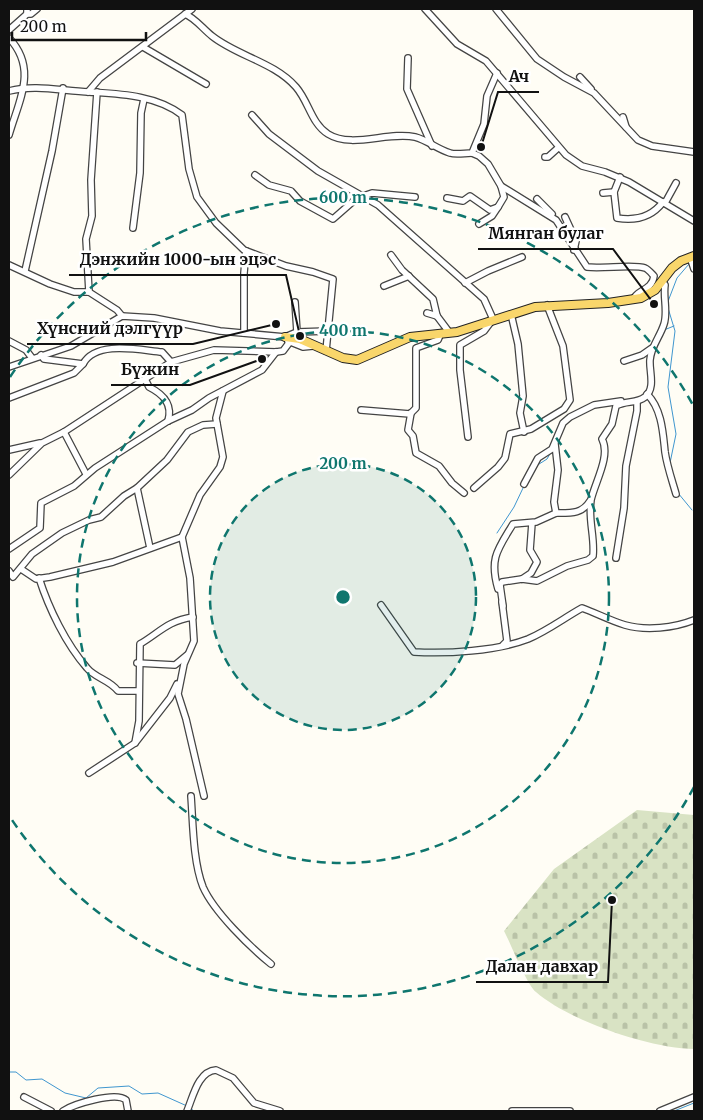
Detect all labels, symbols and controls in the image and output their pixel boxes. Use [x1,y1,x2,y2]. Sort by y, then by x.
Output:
scale bar [12,10,146,42]
text: 200 m [20,17,67,36]
callout: Ач [498,61,539,92]
text: Ач [508,66,529,86]
text: 600 m [319,188,367,207]
callout: Мянган булаг [478,218,613,249]
text: Мянган булаг [488,223,604,243]
callout: Дэнжийн 1000-ын эцэс [69,244,286,275]
text: Дэнжийн 1000-ын эцэс [80,249,276,269]
callout: Хүнсний дэлгүүр [27,313,193,344]
text: Хүнсний дэлгүүр [37,318,183,338]
text: 400 m [319,321,367,340]
callout: Бүжин [111,354,190,385]
text: Бүжин [121,359,179,379]
text: 200 m [319,454,367,473]
centre of rings [334,588,352,606]
callout: Далан давхар [476,951,608,982]
text: Далан давхар [486,956,598,976]

